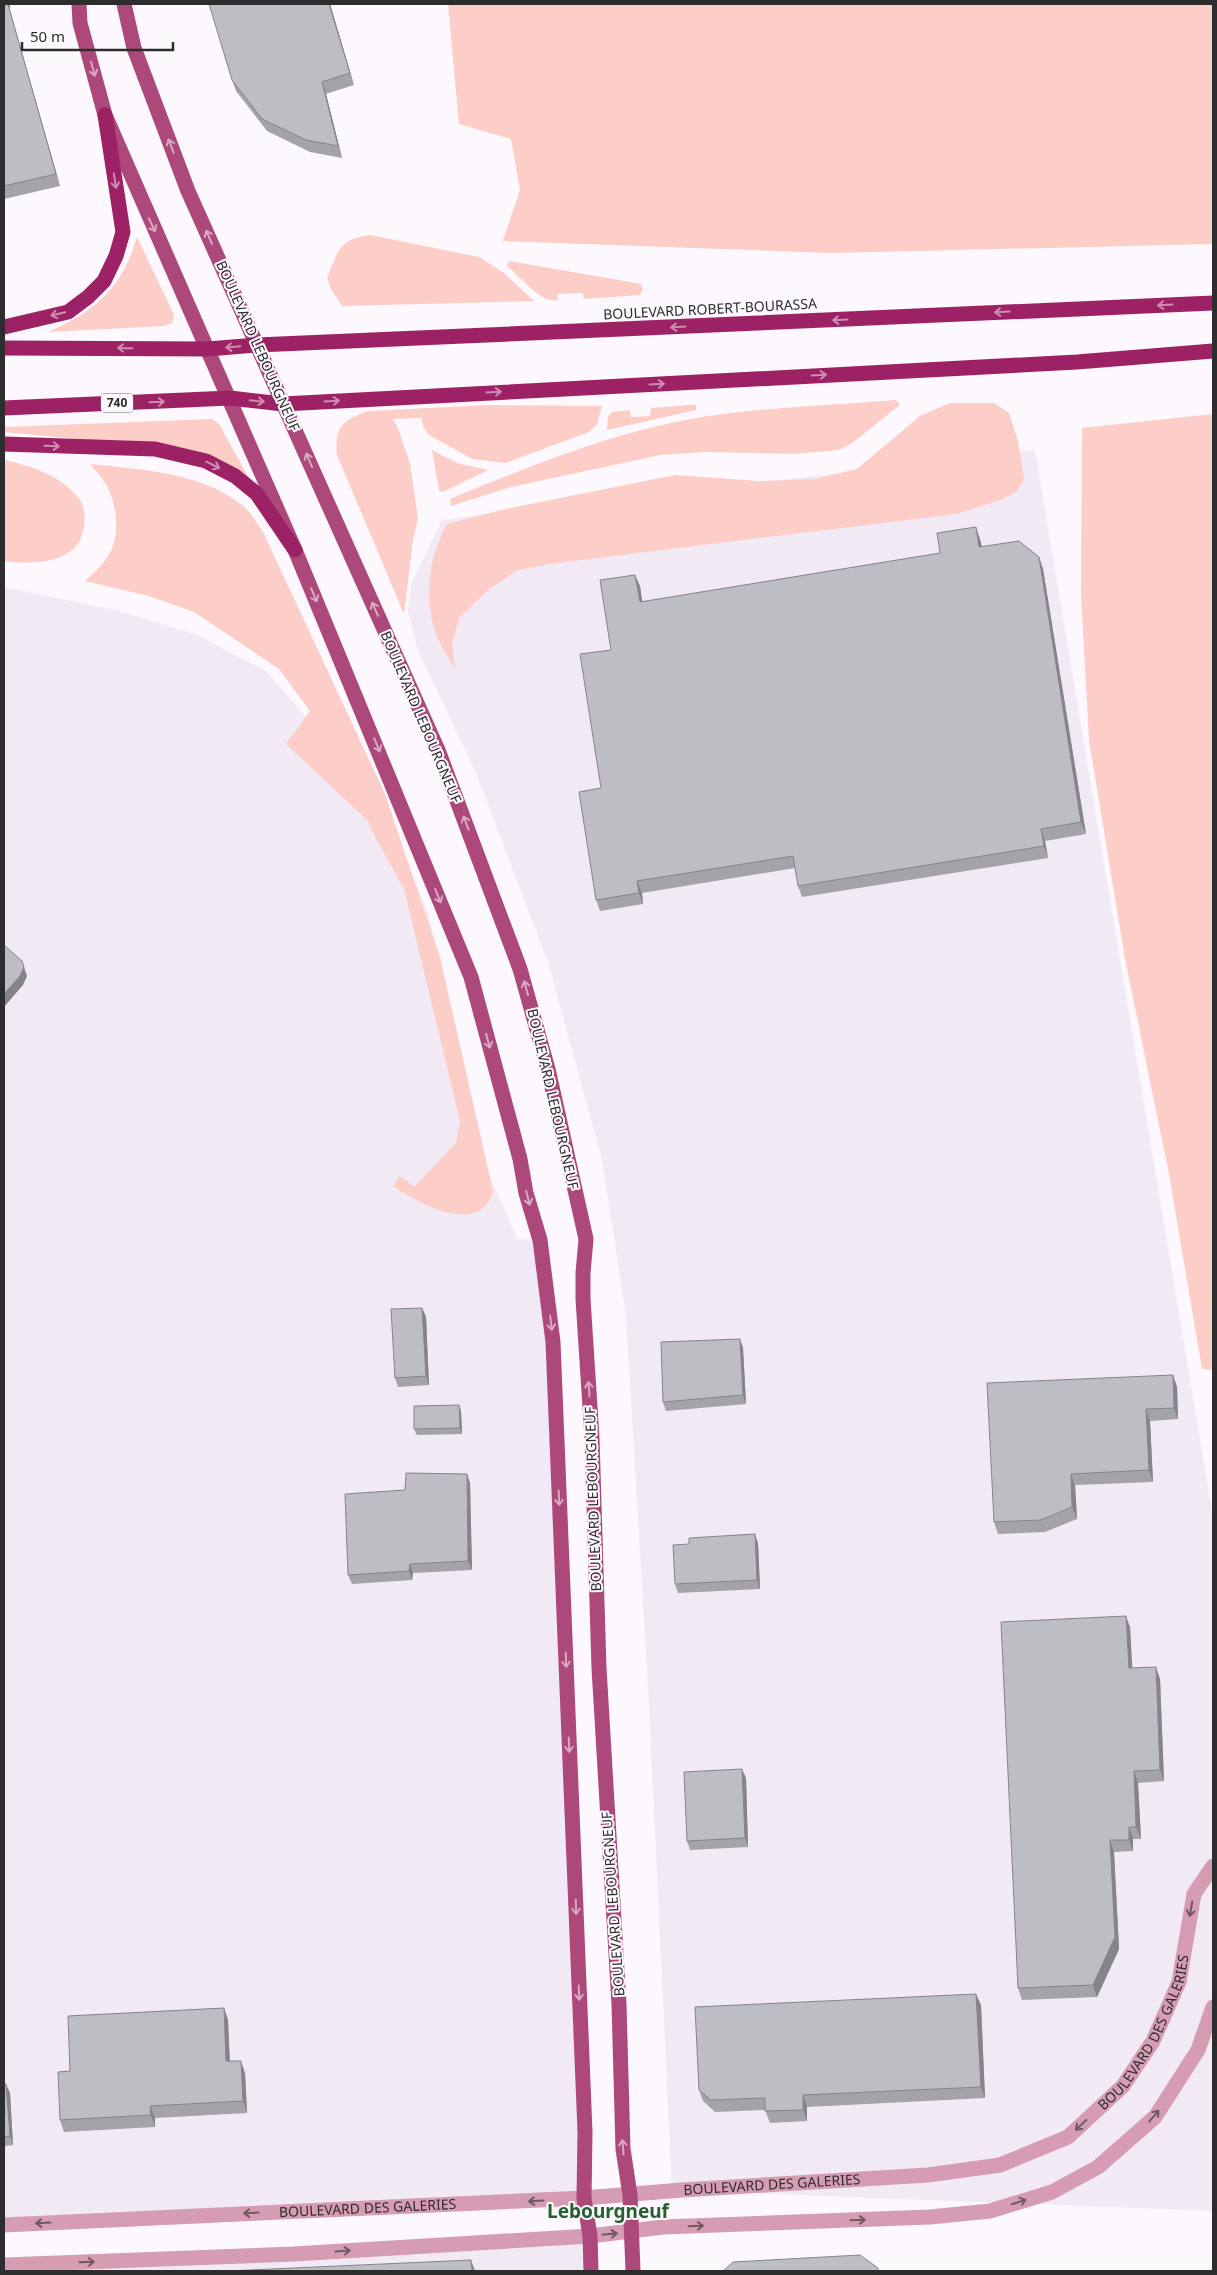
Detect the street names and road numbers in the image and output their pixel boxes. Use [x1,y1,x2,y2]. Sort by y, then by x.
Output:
street label: BOULEVARD LEBOURGNEUF [212,257,305,434]
street label: BOULEVARD ROBERT-BOURASSA [603,293,817,324]
road number: 740 [101,393,133,412]
street label: BOULEVARD LEBOURGNEUF [377,628,466,806]
street label: BOULEVARD LEBOURGNEUF [523,1007,584,1191]
street label: BOULEVARD LEBOURGNEUF [580,1406,605,1592]
street label: BOULEVARD LEBOURGNEUF [597,1811,628,1997]
street label: BOULEVARD DES GALERIES [1093,1953,1193,2114]
street label: BOULEVARD DES GALERIES [683,2169,861,2199]
street label: BOULEVARD DES GALERIES [279,2194,457,2221]

